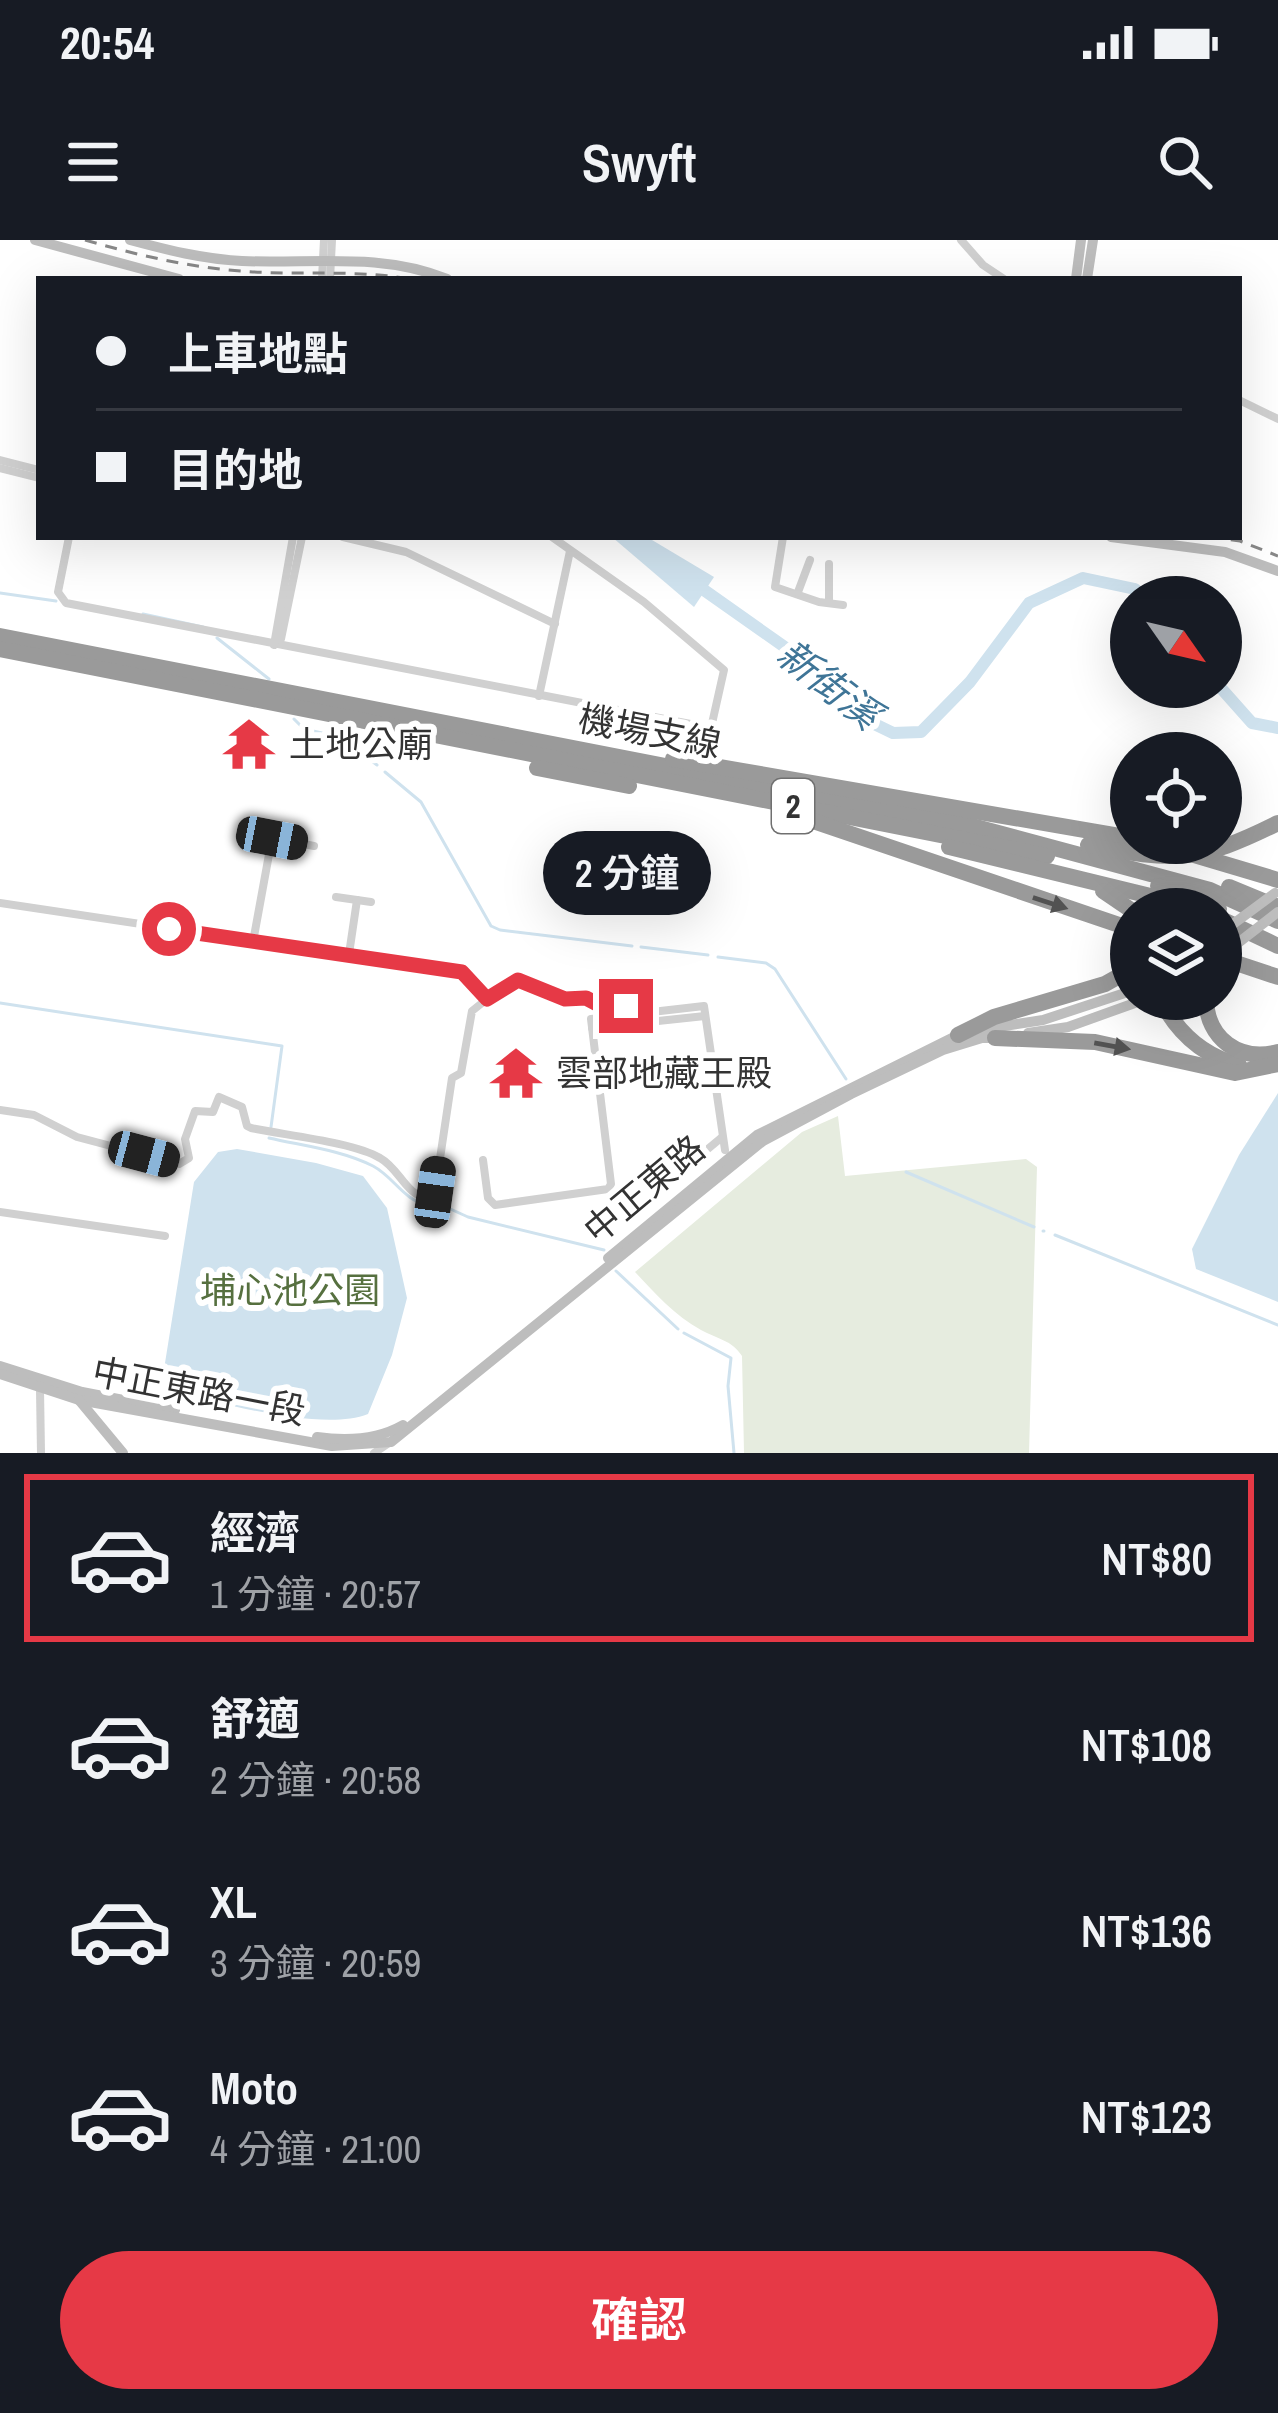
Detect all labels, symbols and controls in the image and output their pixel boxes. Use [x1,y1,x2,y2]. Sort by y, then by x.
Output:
text: 20:54 [60,12,154,73]
text: Swyft [582,126,696,199]
icon: menu [60,129,126,195]
icon: search [1152,129,1218,195]
text: 上車地點 [168,323,348,384]
text: 目的地 [168,439,303,500]
north arrow [1110,576,1242,708]
map controls [1110,576,1242,1020]
water label: 新街溪 [767,627,895,744]
street label: 機場支線 [575,694,725,768]
temple icon: 土地公廟 [220,715,278,773]
place label: 土地公廟 [289,720,433,768]
button: locate [1110,732,1242,864]
road number: 2 [772,779,814,833]
car [233,813,311,863]
callout: 2 分鐘 [542,832,710,916]
text: 2 分鐘 [575,847,679,899]
button: layers [1110,888,1242,1020]
one-way arrow [1032,894,1069,913]
route start [142,902,196,956]
route end [599,979,653,1033]
one-way arrow [1093,1037,1131,1055]
temple icon: 雲部地藏王殿 [487,1044,545,1102]
place label: 雲部地藏王殿 [556,1049,772,1097]
street label: 中正東路 [573,1124,715,1254]
car [105,1127,183,1181]
car [412,1154,458,1230]
park label: 埔心池公園 [200,1266,380,1314]
street label: 中正東路一段 [88,1347,310,1435]
text: 經濟 [210,1502,300,1563]
icon: car [66,1504,174,1612]
text: NT$80 [1101,1528,1212,1589]
text: 1 分鐘 · 20:57 [210,1568,421,1620]
text: 舒適 [210,1688,300,1749]
icon: car [66,1690,174,1798]
text: NT$108 [1081,1714,1212,1775]
text: 2 分鐘 · 20:58 [210,1754,421,1806]
text: XL [210,1871,257,1932]
icon: car [66,1876,174,1984]
text: NT$136 [1081,1900,1212,1961]
text: 3 分鐘 · 20:59 [210,1937,421,1989]
text: Moto [210,2057,298,2118]
icon: car [66,2062,174,2170]
text: NT$123 [1081,2086,1212,2147]
text: 4 分鐘 · 21:00 [210,2123,421,2175]
button: 確認 [60,2251,1218,2389]

